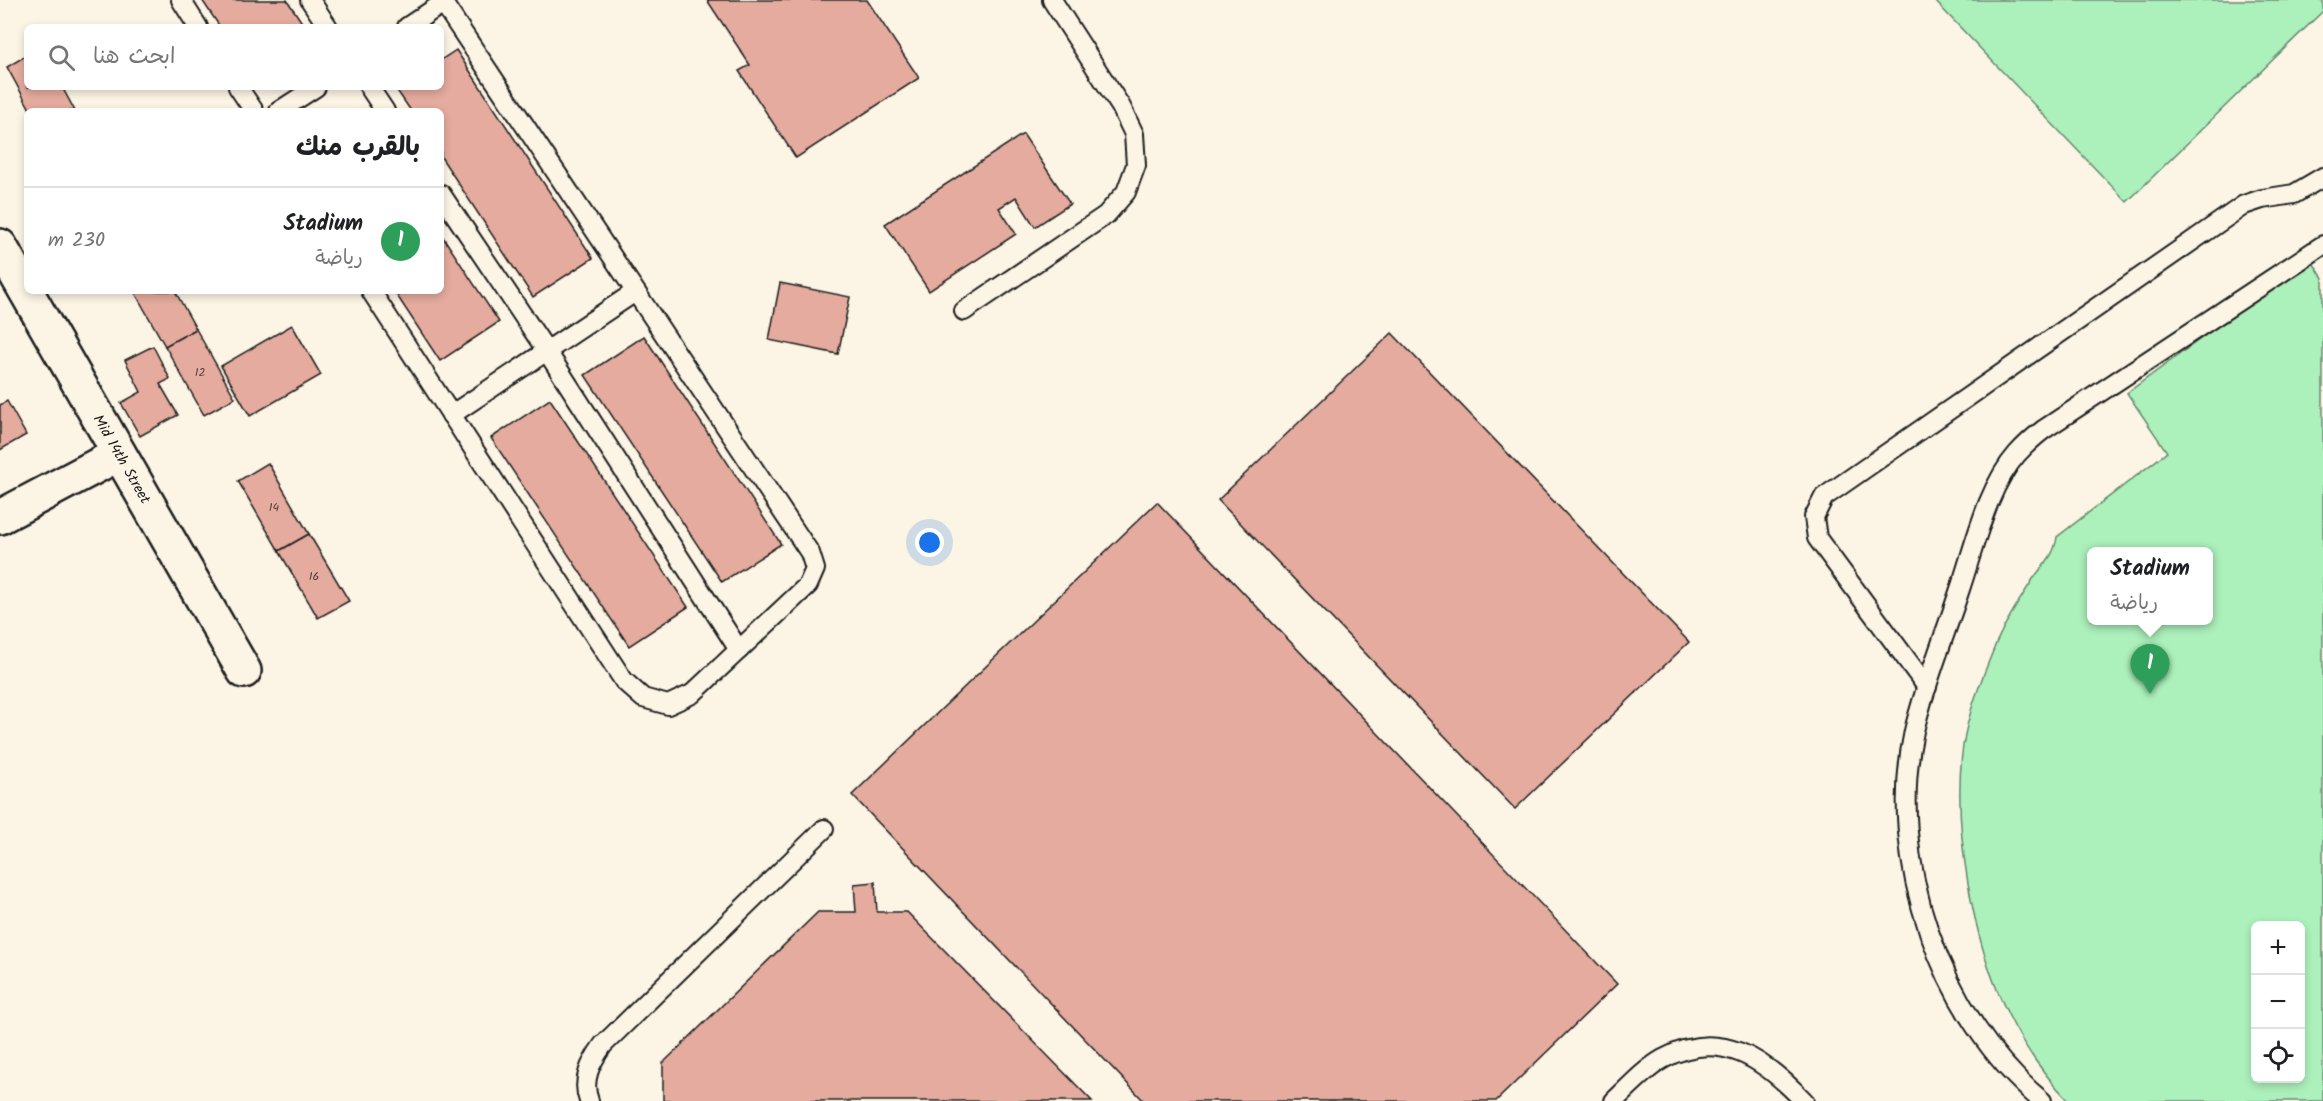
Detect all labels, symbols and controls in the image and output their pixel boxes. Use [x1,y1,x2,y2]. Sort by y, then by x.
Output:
search box [24,24,444,90]
text: ابحث هنا [93,40,175,75]
icon: search [45,41,78,74]
text: بالقرب منك [296,127,420,169]
text: Stadium [283,207,363,242]
text: 230 m [48,225,105,257]
text: 1 [397,225,404,257]
text: رياضة [315,243,363,275]
house number: 12 [195,363,205,382]
street label: Mid 14th Street [86,410,157,509]
house number: 14 [269,498,280,517]
your location [915,528,944,557]
popup [2087,547,2213,625]
text: Stadium [2110,552,2190,587]
house number: 16 [309,567,319,586]
text: رياضة [2110,588,2158,620]
pin: 1 [2130,644,2170,694]
map controls [2251,921,2305,1083]
button: + [2251,921,2305,975]
button: − [2251,975,2305,1029]
button: locate [2251,1029,2305,1083]

